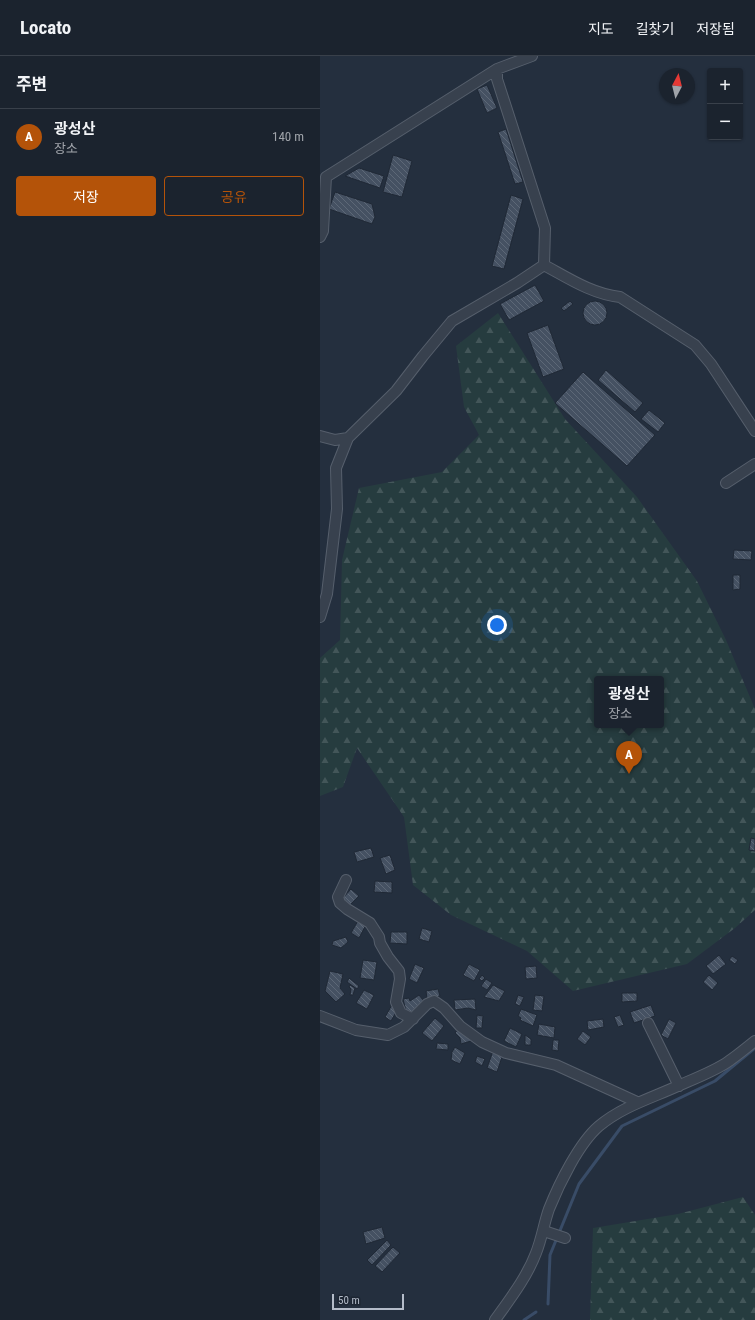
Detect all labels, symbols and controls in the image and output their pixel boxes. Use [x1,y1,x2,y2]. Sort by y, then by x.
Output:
text: Locato [20,16,71,39]
text: 지도 [588,21,614,37]
text: 길찾기 [636,21,674,37]
text: 저장됨 [696,21,735,37]
north arrow [659,68,695,104]
map controls [707,68,743,140]
button: + [707,68,743,104]
text: 주변 [16,74,47,94]
button: − [707,104,743,140]
text: 광성산 [54,120,95,138]
text: A [25,129,33,144]
text: 140 m [272,129,304,144]
text: 장소 [54,141,78,156]
button: 저장 [16,176,156,216]
button: 공유 [164,176,304,216]
your location [487,615,507,635]
popup [594,676,664,728]
text: 광성산 [608,685,650,703]
text: 장소 [608,706,632,721]
pin: A [616,741,642,774]
scale bar [332,1292,404,1311]
text: 50 m [338,1294,360,1307]

